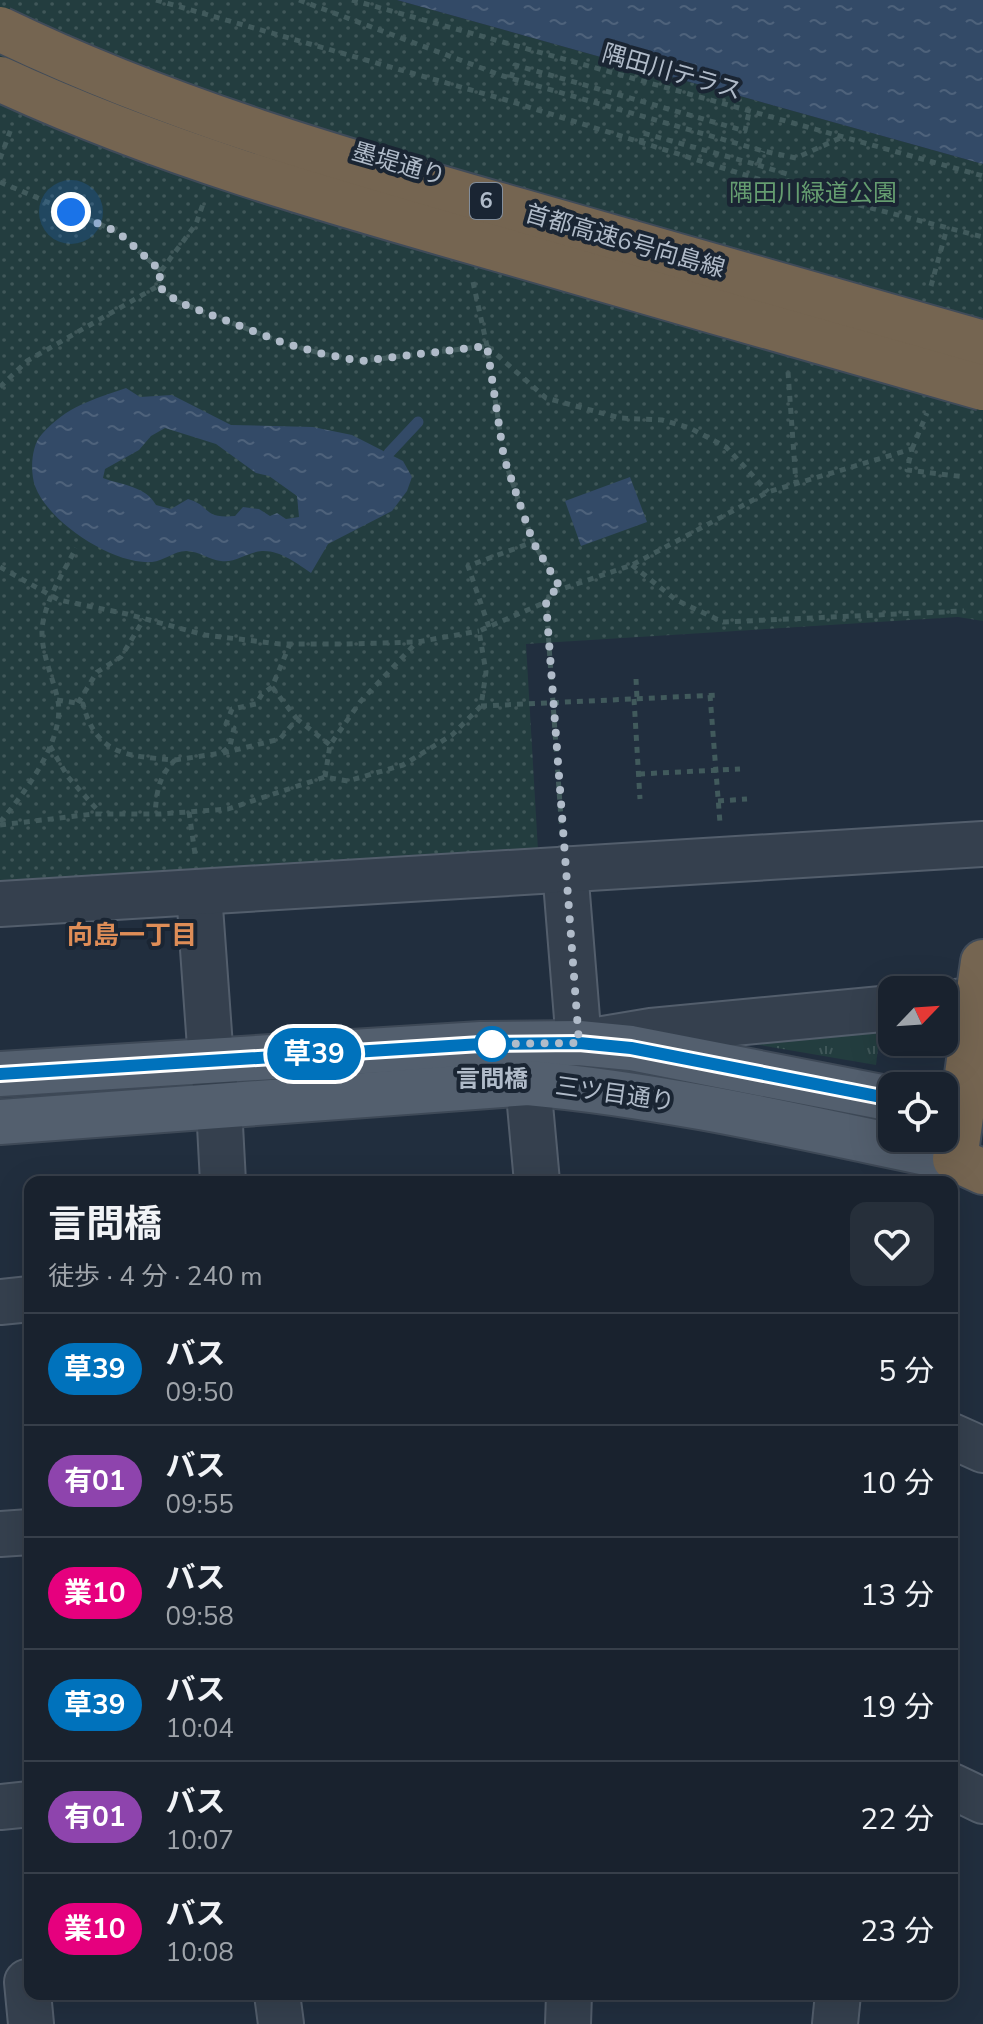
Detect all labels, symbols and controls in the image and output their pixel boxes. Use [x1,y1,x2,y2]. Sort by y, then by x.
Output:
street label: 隅田川テラス [599,37,745,107]
street label: 墨堤通り [348,135,450,193]
park label: 隅田川緑道公園 [729,177,897,209]
road number: 6 [470,183,502,219]
your location [51,192,91,232]
street label: 首都高速6号向島線 [521,197,729,285]
district label: 向島一丁目 [67,918,197,953]
north arrow [878,976,958,1056]
map controls [878,976,958,1152]
marker: 言問橋 [475,1027,509,1061]
line badge: 草39 [268,1028,360,1080]
text: 草39 [283,1035,345,1073]
place label: 言問橋 [456,1063,528,1095]
street label: 三ツ目通り [553,1070,677,1118]
button: locate [878,1072,958,1152]
text: 言問橋 [48,1199,162,1250]
button: heart [850,1202,934,1286]
text: 徒歩 · 4 分 · 240 m [48,1259,263,1294]
text: バス [166,1334,226,1375]
text: 草39 [64,1350,126,1388]
text: 5 分 [878,1351,934,1392]
text: 09:50 [166,1375,234,1410]
text: バス [166,1446,226,1487]
text: 有01 [64,1462,126,1500]
text: 10 分 [860,1463,934,1504]
text: 09:55 [166,1487,234,1522]
text: バス [166,1558,226,1599]
text: 業10 [64,1574,126,1612]
text: 13 分 [860,1575,934,1616]
text: 09:58 [166,1599,234,1634]
text: バス [166,1670,226,1711]
text: 草39 [64,1686,126,1724]
text: 19 分 [860,1687,934,1728]
text: 10:04 [166,1711,234,1746]
text: バス [166,1782,226,1823]
text: 有01 [64,1798,126,1836]
text: 22 分 [860,1799,934,1840]
text: 10:07 [166,1823,234,1858]
text: バス [166,1894,226,1935]
text: 業10 [64,1910,126,1948]
text: 23 分 [860,1911,934,1952]
text: 10:08 [166,1935,234,1970]

